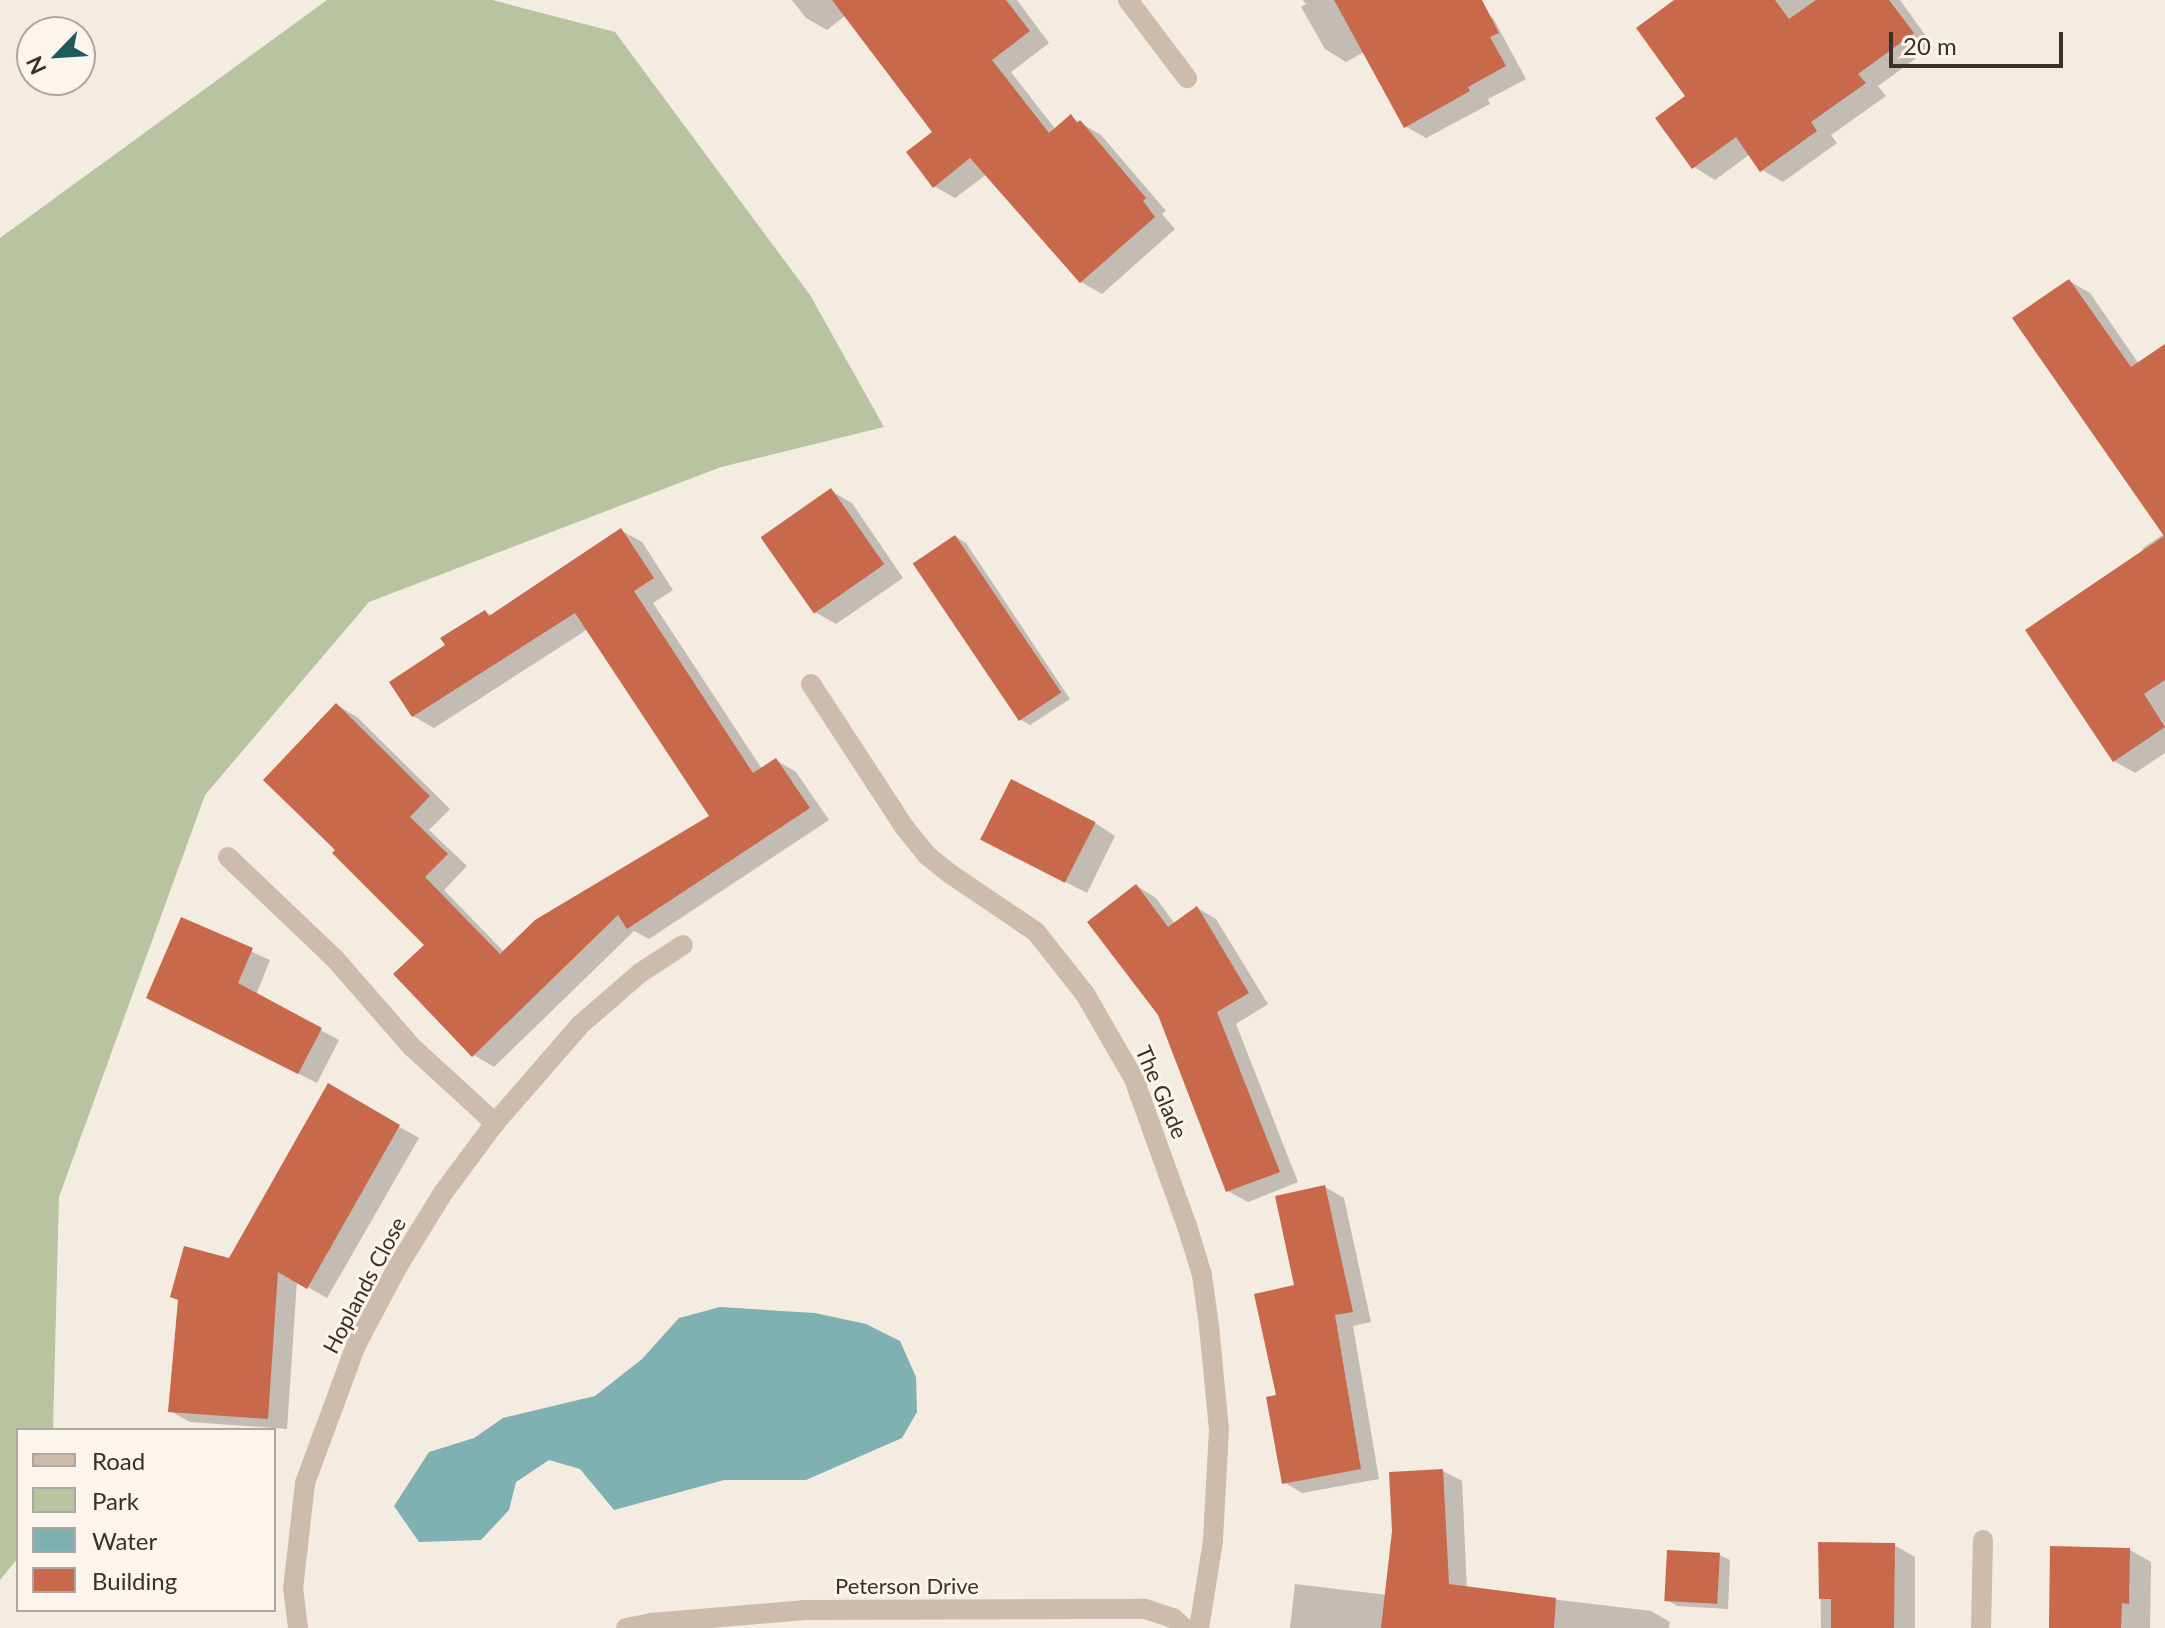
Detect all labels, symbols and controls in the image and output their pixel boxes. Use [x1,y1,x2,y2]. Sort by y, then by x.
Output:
north arrow [16,16,96,96]
scale bar [1893,16,2067,66]
text: 20 m [1903,31,1957,60]
text: N [20,52,51,79]
street label: The Glade [1131,1042,1193,1142]
street label: Hoplands Close [317,1212,411,1358]
legend [16,1428,276,1612]
text: Road [92,1446,145,1475]
text: Park [92,1486,139,1515]
text: Water [92,1526,157,1555]
text: Building [92,1566,177,1595]
street label: Peterson Drive [835,1573,979,1599]

